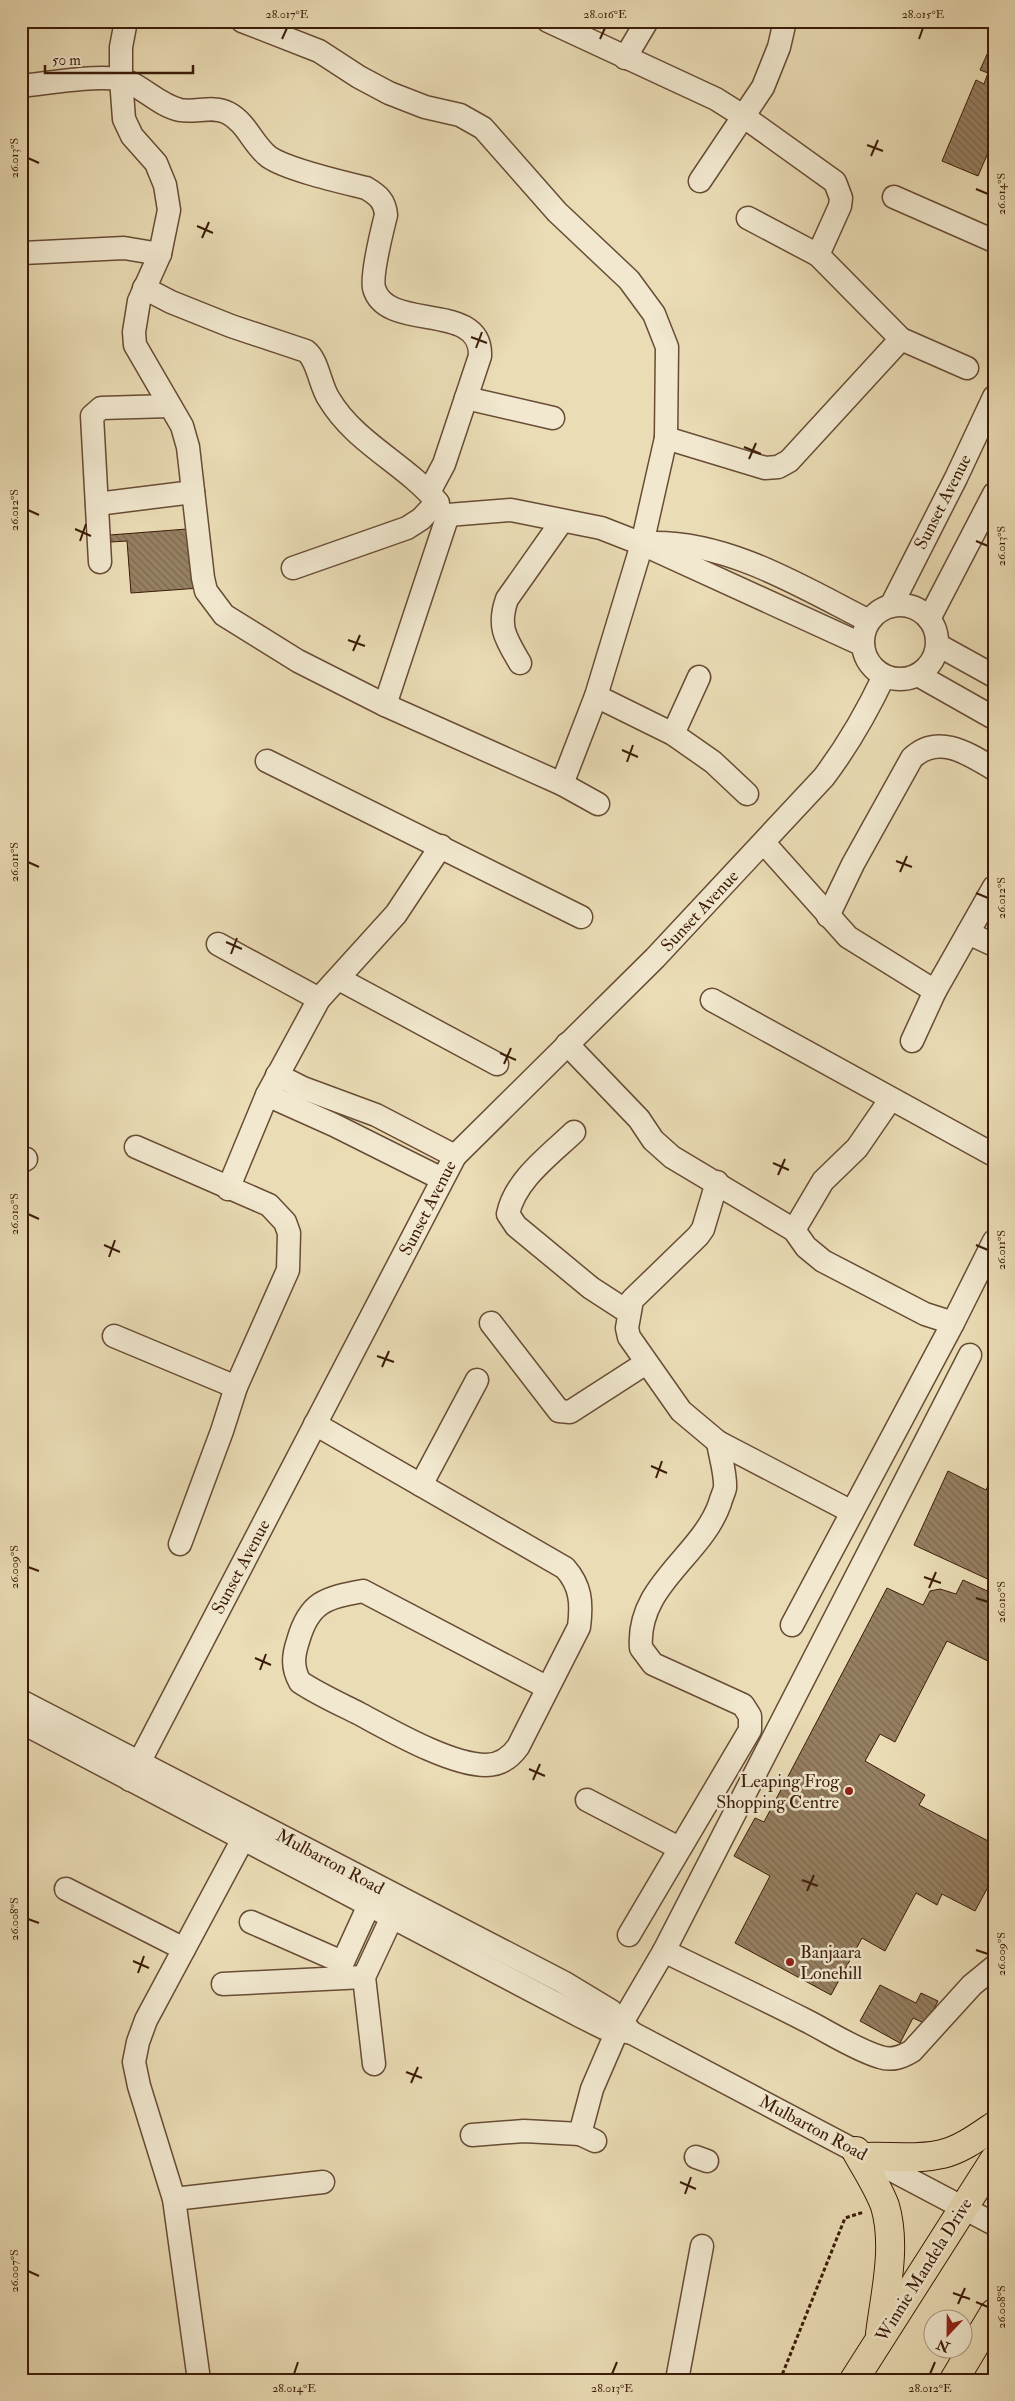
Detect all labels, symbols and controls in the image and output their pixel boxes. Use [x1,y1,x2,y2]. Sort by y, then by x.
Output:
text: 28.017°E [266,7,309,22]
text: 28.016°E [583,7,627,22]
text: 28.015°E [902,7,945,22]
scale bar [45,42,192,74]
text: 50 m [52,51,81,70]
text: 26.013°S [7,138,22,178]
text: 26.014°S [994,173,1009,215]
street label: Sunset Avenue [909,450,977,554]
text: 26.012°S [7,489,22,531]
text: 26.013°S [994,526,1009,566]
text: 26.011°S [7,842,22,882]
street label: Sunset Avenue [656,865,744,957]
text: 26.012°S [994,877,1009,919]
street label: Sunset Avenue [394,1156,462,1260]
text: 26.010°S [7,1193,22,1235]
text: 26.011°S [994,1230,1009,1270]
street label: Sunset Avenue [206,1515,276,1618]
text: 26.009°S [7,1545,22,1589]
text: 26.010°S [994,1581,1009,1623]
place label: Leaping Frog Shopping Centre [716,1770,840,1814]
marker: Leaping Frog Shopping Centre [843,1785,855,1797]
street label: Mulbarton Road [272,1824,388,1900]
text: 26.008°S [7,1897,22,1941]
text: 26.009°S [994,1932,1009,1976]
place label: Banjaara Lonehill [800,1941,862,1985]
marker: Banjaara Lonehill [784,1956,796,1968]
street label: Mulbarton Road [755,2090,871,2166]
street label: Winnie Mandela Drive [870,2194,978,2347]
text: 26.007°S [7,2249,22,2293]
text: 26.008°S [994,2285,1009,2329]
north arrow [922,2308,972,2358]
text: N [934,2335,953,2356]
text: 28.014°E [272,2381,316,2396]
text: 28.013°E [591,2381,633,2396]
text: 28.012°E [908,2381,952,2396]

